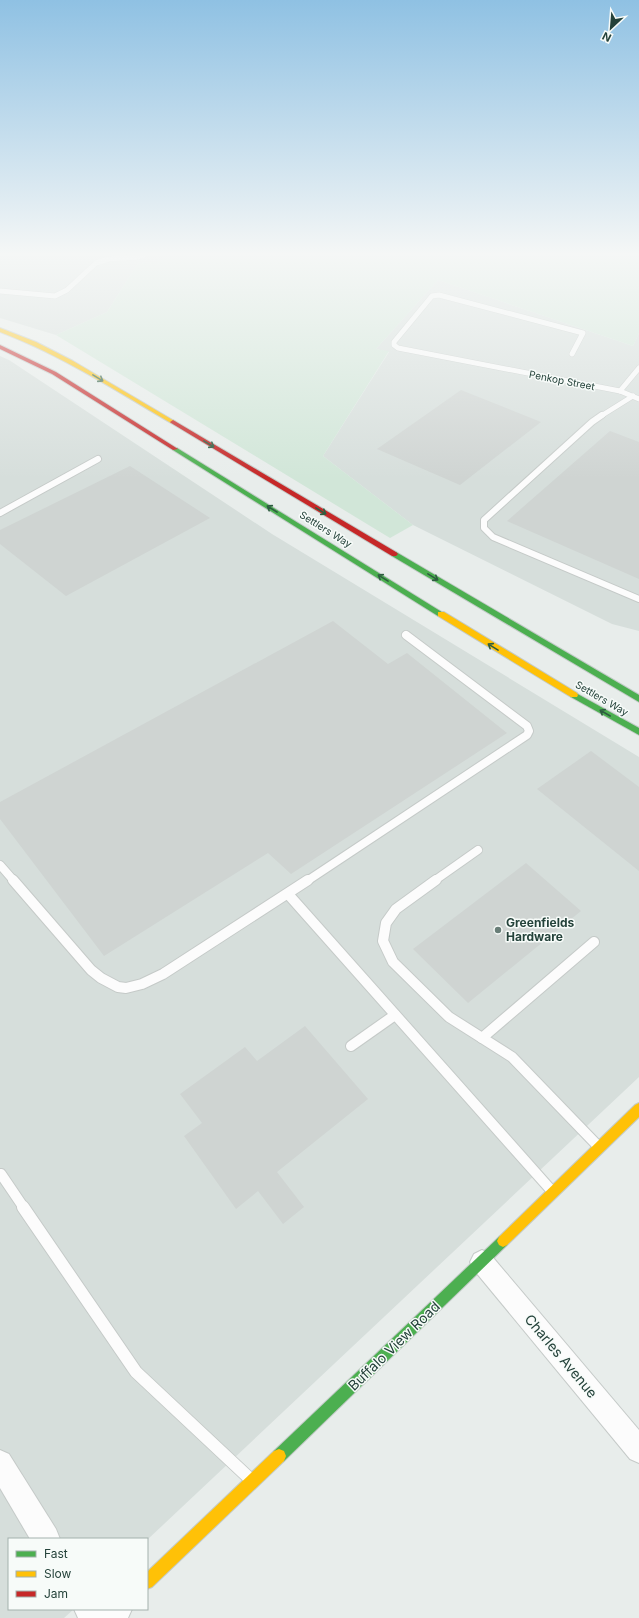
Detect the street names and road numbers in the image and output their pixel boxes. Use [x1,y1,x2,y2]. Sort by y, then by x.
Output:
street label: Penkop Street [528,368,596,392]
street label: Settlers Way [298,508,355,550]
street label: Settlers Way [573,678,631,718]
street label: Buffalo View Road [344,1298,443,1394]
street label: Charles Avenue [521,1310,601,1401]

